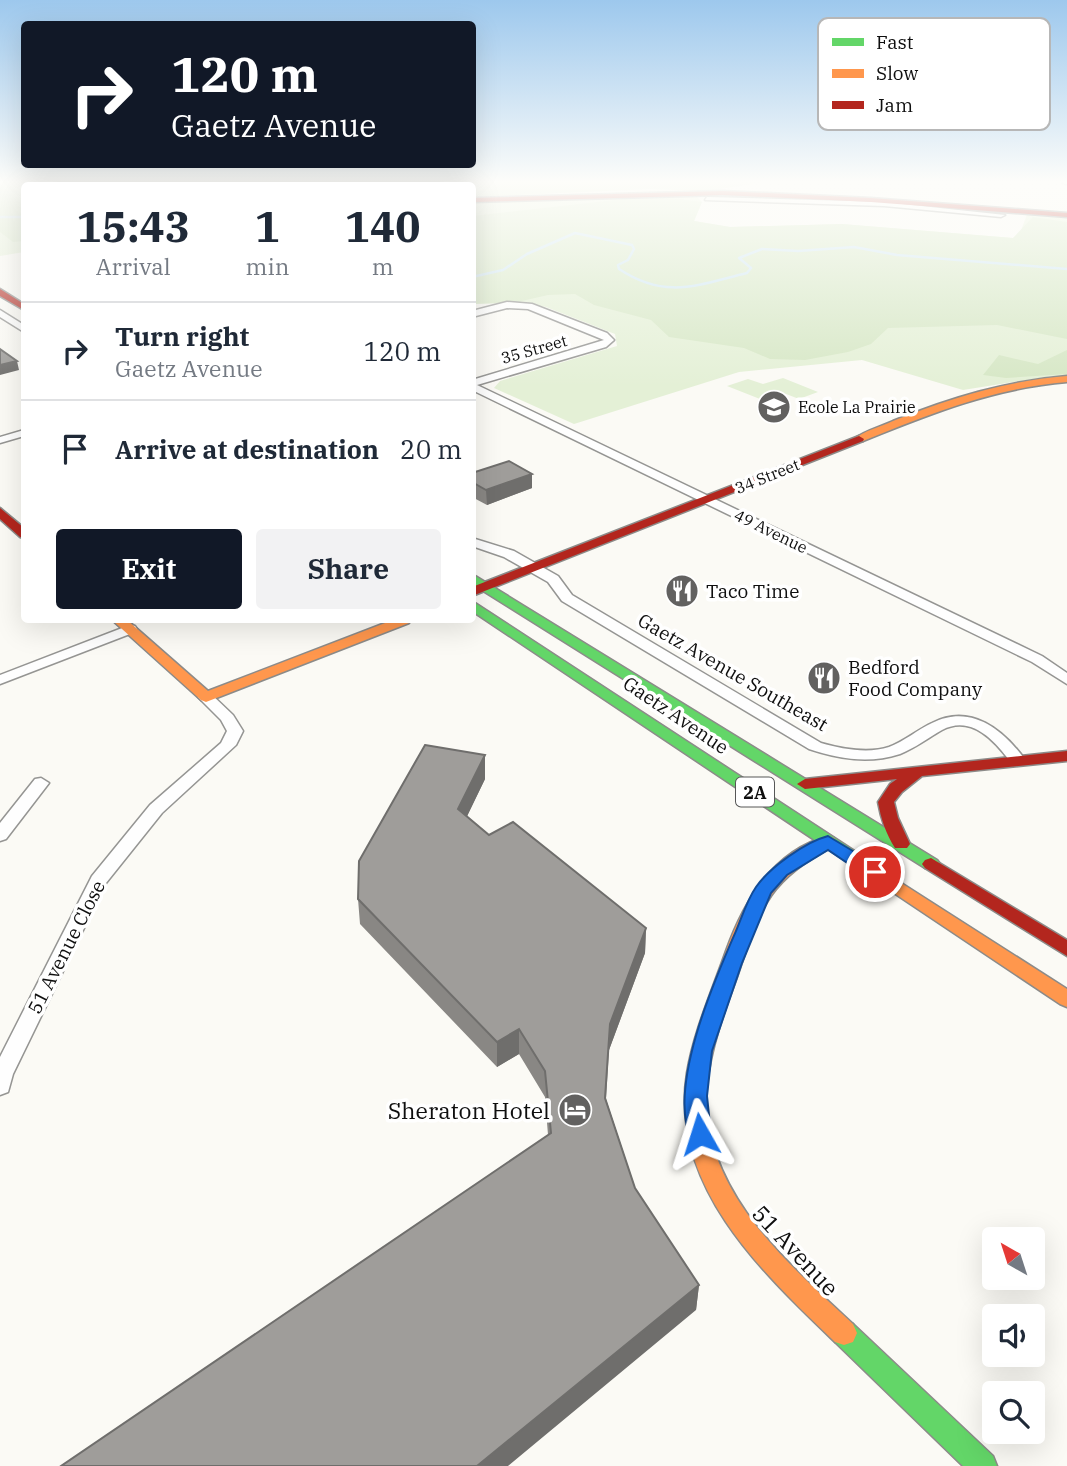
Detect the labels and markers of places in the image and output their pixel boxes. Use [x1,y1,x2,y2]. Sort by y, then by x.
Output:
school or university icon: Ecole La Prairie [755,388,793,426]
place label: Ecole La Prairie [798,397,916,417]
restaurant icon: Taco Time [663,572,701,610]
place label: Taco Time [706,579,799,603]
place label: Bedford Food Company [848,655,983,701]
restaurant icon: Bedford Food Company [805,659,843,697]
pin [845,842,905,902]
hotel icon: Sheraton Hotel [556,1091,594,1129]
place label: Sheraton Hotel [388,1095,550,1125]

